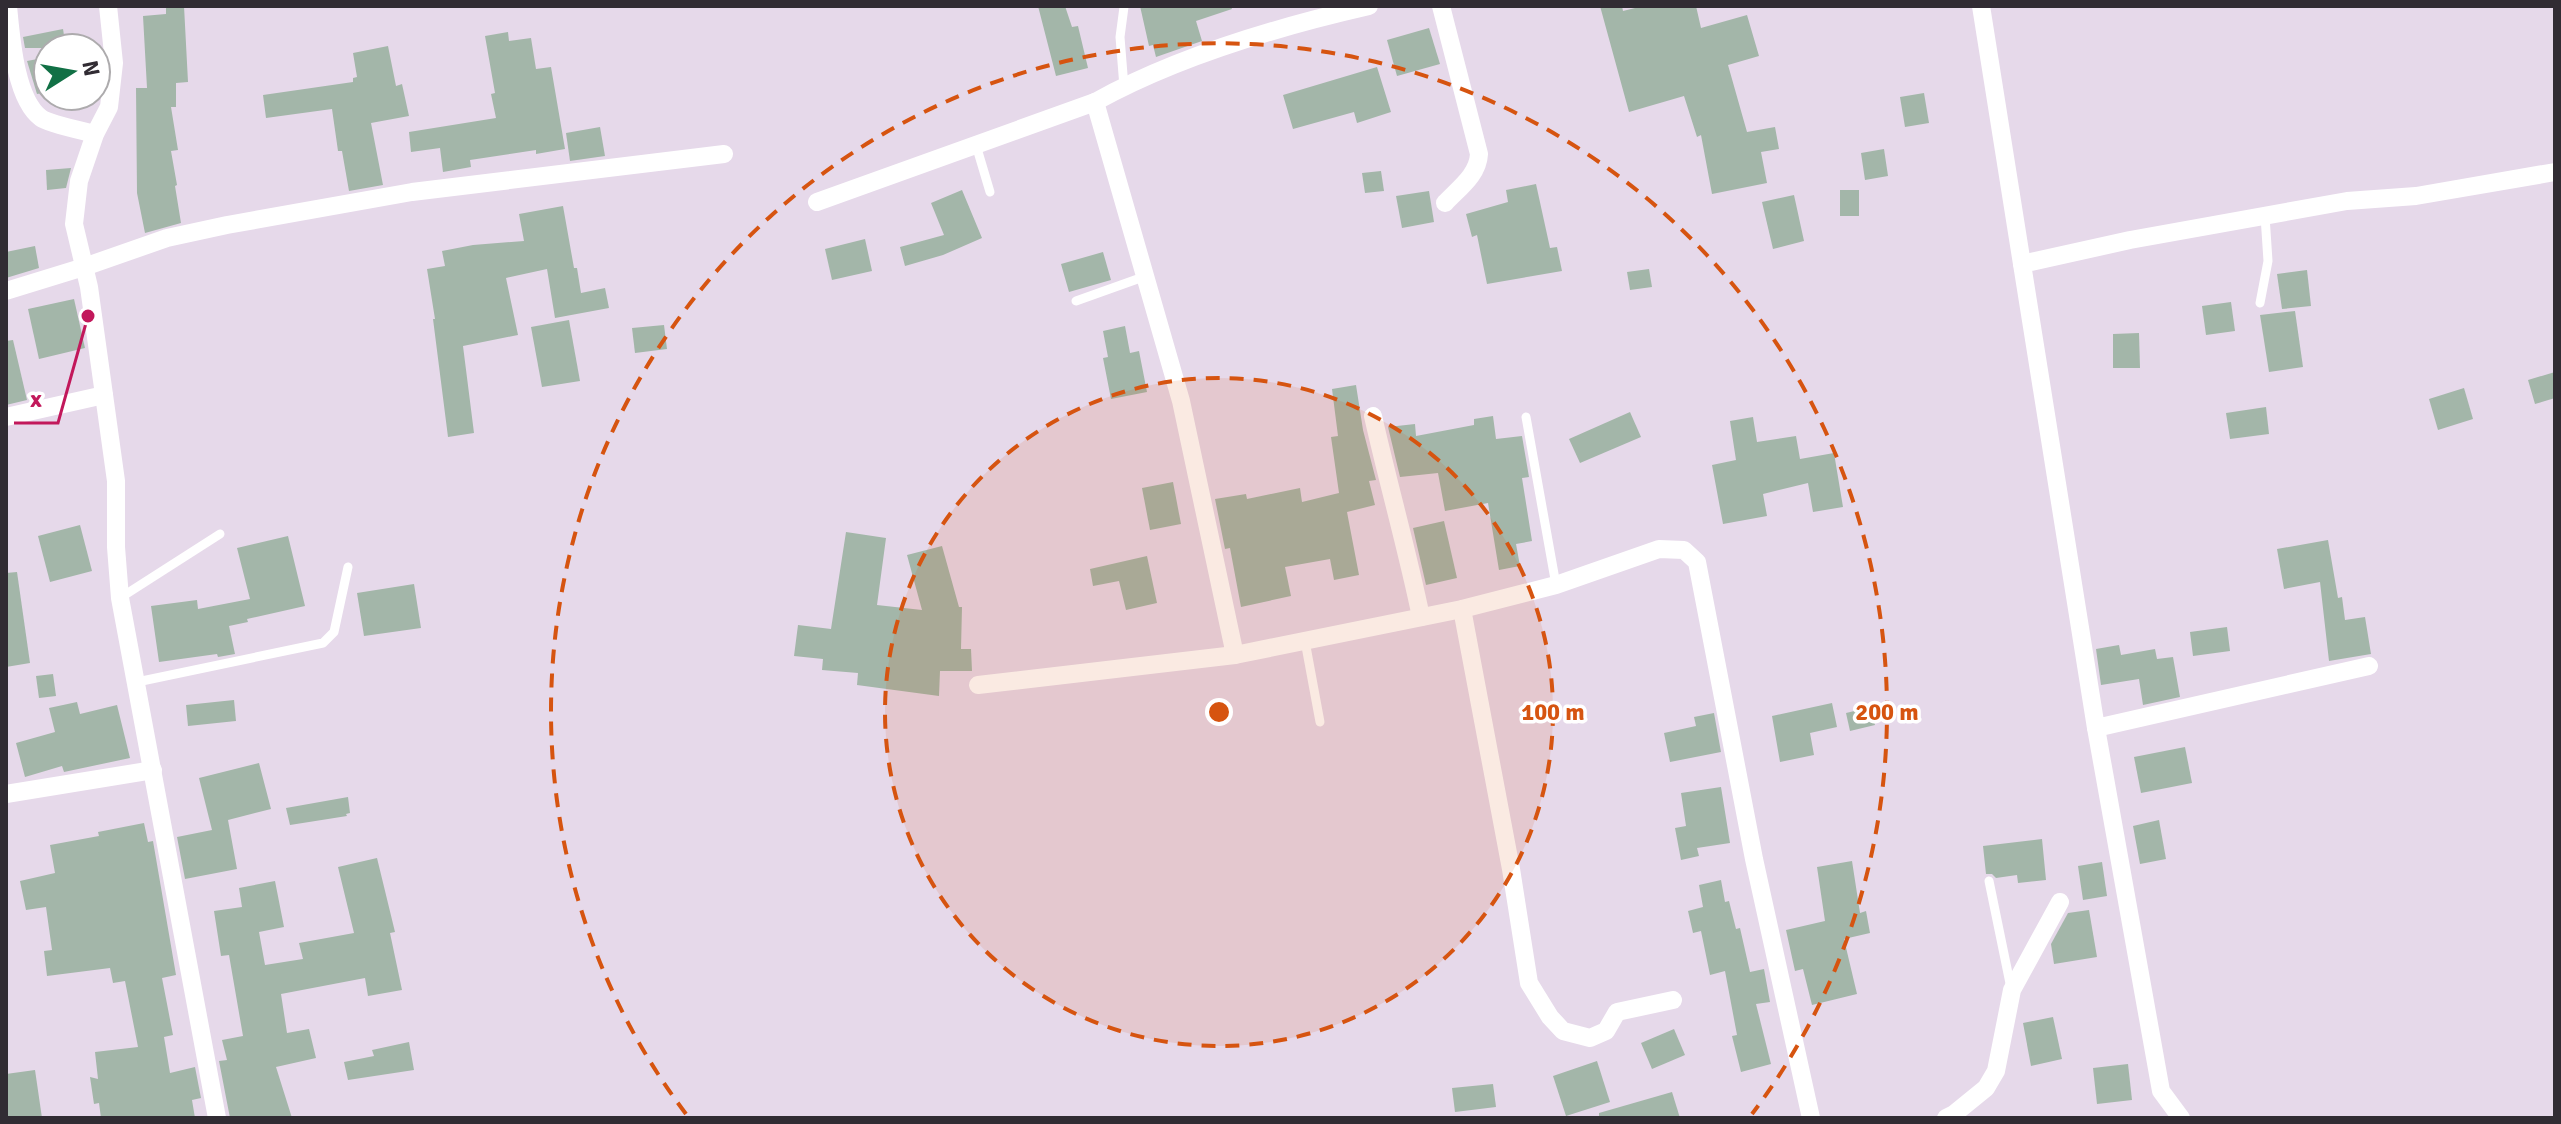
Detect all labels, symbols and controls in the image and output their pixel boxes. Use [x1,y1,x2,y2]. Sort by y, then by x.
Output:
north arrow [32,32,112,112]
text: N [76,58,106,78]
callout: x [14,375,58,423]
text: x [30,384,42,414]
text: 100 m [1521,697,1585,727]
text: 200 m [1855,697,1919,727]
centre of rings [1205,698,1233,726]

